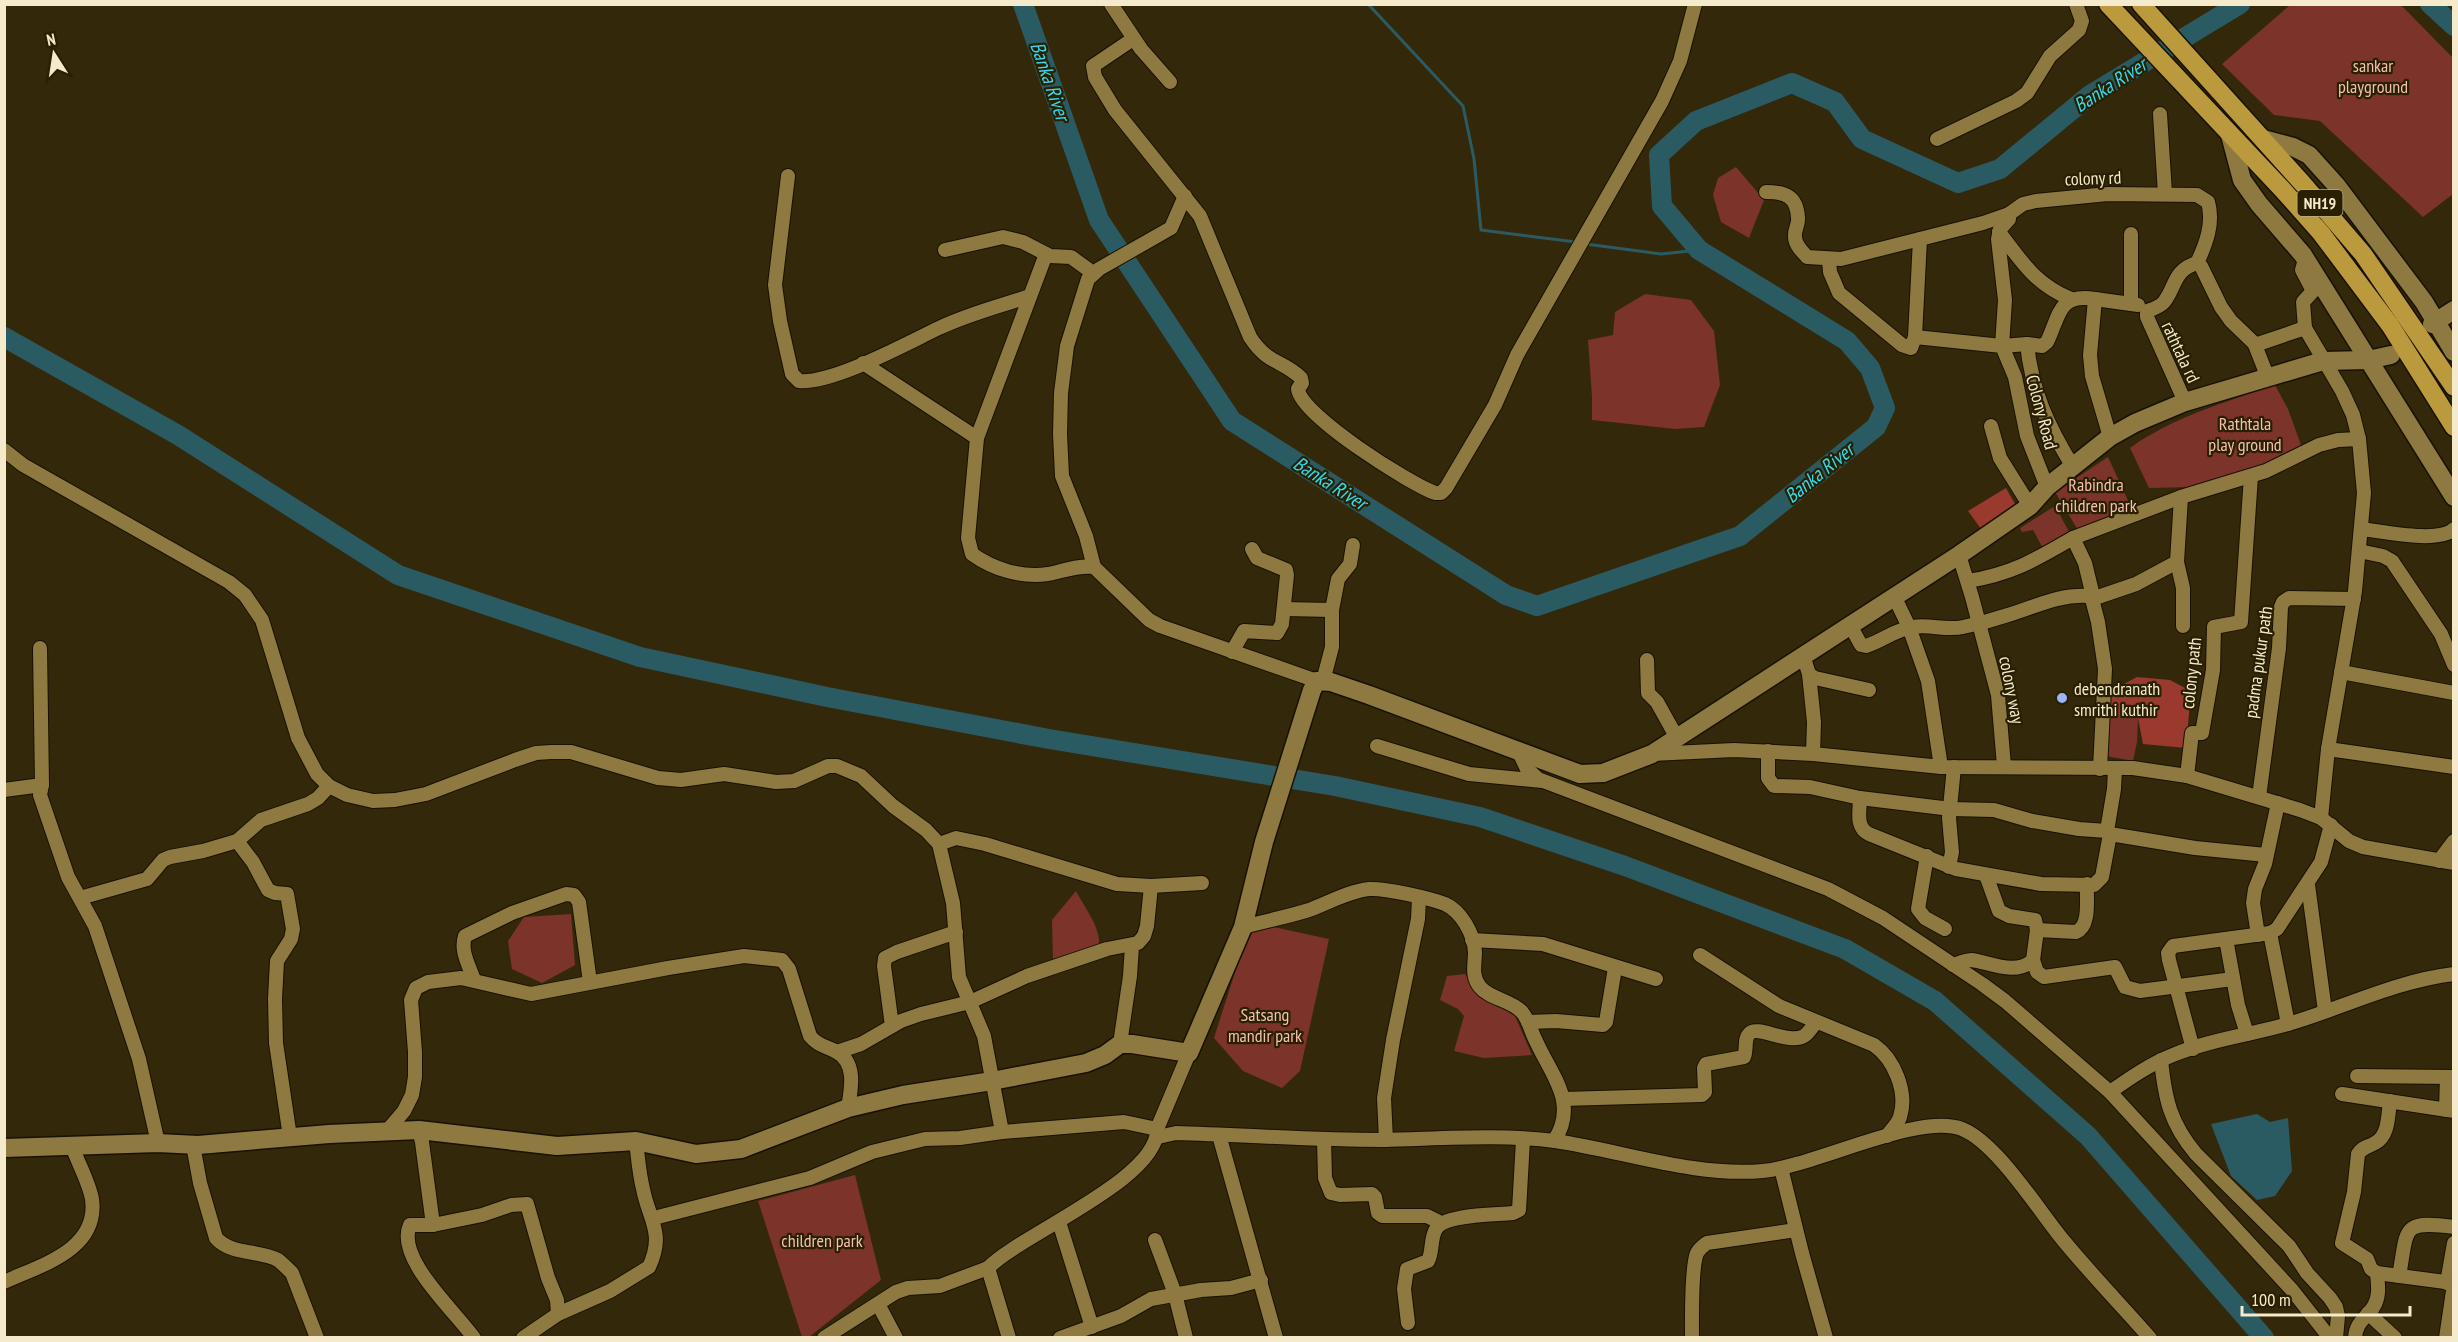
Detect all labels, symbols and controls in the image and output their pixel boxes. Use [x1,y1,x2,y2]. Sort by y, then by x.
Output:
north arrow [24,24,84,84]
text: N [45,29,57,50]
water label: Banka River [1024,38,1076,126]
water label: Banka River [2069,50,2153,118]
park label: sankar playground [2338,54,2408,98]
street label: colony rd [2064,166,2122,190]
road number: NH19 [2298,190,2342,216]
street label: rathtala rd [2157,318,2205,386]
street label: Colony Road [2021,372,2063,452]
park label: Rathtala play ground [2208,412,2282,456]
water label: Banka River [1779,436,1861,509]
water label: Banka River [1288,450,1374,517]
park label: Rabindra children park [2055,473,2137,517]
street label: padma pukur path [2239,605,2277,719]
street label: colony path [2176,636,2206,710]
street label: colony way [1994,654,2030,726]
place label: debendranath smrithi kuthir [2074,677,2160,721]
marker: debendranath smrithi kuthir [2055,691,2069,705]
park label: Satsang mandir park [1228,1003,1302,1047]
park label: children park [781,1229,863,1252]
scale bar [2242,1279,2410,1317]
text: 100 m [2251,1288,2291,1311]

